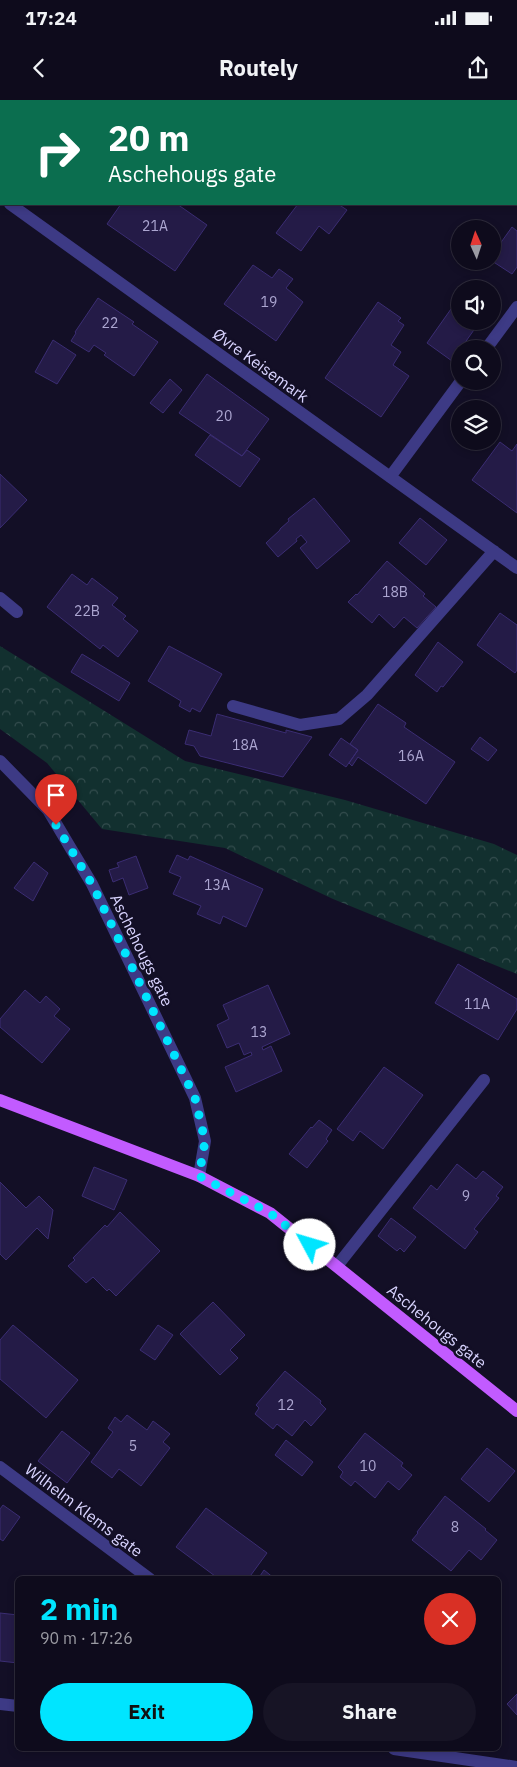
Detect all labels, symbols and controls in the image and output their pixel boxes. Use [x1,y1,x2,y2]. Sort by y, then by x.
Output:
text: 17:24 [25,6,77,30]
text: Routely [219,53,298,82]
icon: back [25,54,53,82]
icon: share [464,54,492,82]
text: 20 m [108,115,190,161]
icon: right [25,120,90,185]
text: Aschehougs gate [108,159,276,188]
house number: 21A [142,217,168,235]
north arrow [451,220,501,270]
map controls [451,220,501,450]
button: sound [451,280,501,330]
house number: 19 [261,293,277,311]
house number: 22 [102,314,118,332]
street label: Øvre Keisemark [209,324,313,407]
button: search [451,340,501,390]
button: layers [451,400,501,450]
house number: 20 [216,407,232,425]
house number: 18B [382,583,408,601]
house number: 22B [74,602,100,620]
house number: 18A [232,736,258,754]
house number: 16A [398,747,424,765]
pin [35,774,77,825]
icon: arrive [42,781,70,809]
house number: 13A [204,876,230,894]
street label: Aschehougs gate [106,891,178,1010]
house number: 11A [464,995,490,1013]
house number: 13 [251,1023,267,1041]
house number: 9 [462,1187,470,1205]
position arrow [283,1218,335,1270]
street label: Aschehougs gate [383,1280,491,1372]
house number: 12 [278,1396,294,1414]
house number: 5 [129,1437,137,1455]
house number: 10 [360,1457,376,1475]
street label: Wilhelm Klems gate [21,1459,147,1561]
house number: 8 [451,1518,459,1536]
text: 2 min [40,1589,118,1628]
button: close [424,1593,476,1645]
text: 90 m · 17:26 [40,1628,133,1648]
button: Exit [40,1683,253,1741]
button: Share [263,1683,476,1741]

